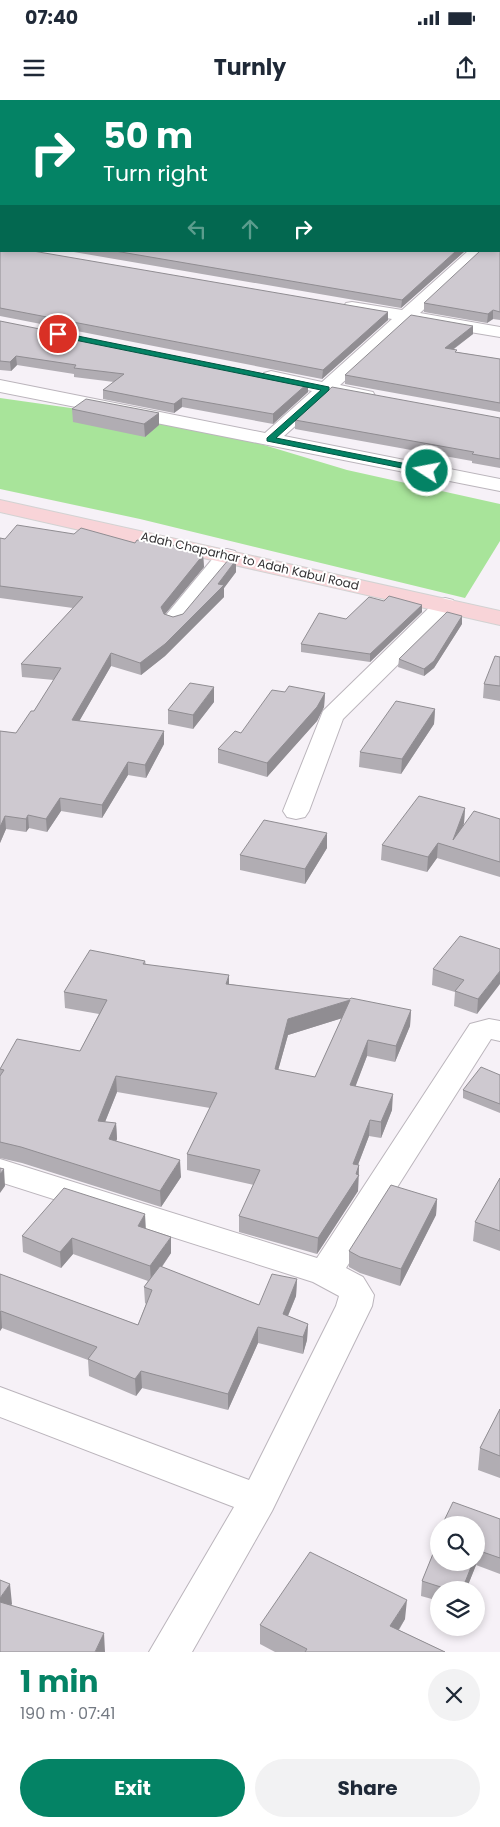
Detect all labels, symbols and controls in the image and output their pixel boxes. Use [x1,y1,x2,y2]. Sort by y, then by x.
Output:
text: 07:40 [25,4,78,31]
text: Turnly [214,52,286,83]
icon: menu [20,54,48,82]
icon: share [452,54,480,82]
text: 50 m [103,111,193,160]
icon: right [20,120,85,185]
text: Turn right [103,158,208,189]
icon: left [183,215,211,243]
icon: ahead [236,215,264,243]
icon: right [289,215,317,243]
pin [37,313,79,355]
icon: arrive [44,320,72,348]
position arrow [400,444,452,496]
street label: Adah Chaparhar to Adah Kabul Road [139,527,361,594]
map controls [430,1516,485,1636]
button: search [430,1516,485,1571]
button: layers [430,1581,485,1636]
text: 1 min [20,1660,98,1703]
button: close [428,1669,480,1721]
text: 190 m · 07:41 [20,1702,115,1725]
button: Exit [20,1759,245,1817]
button: Share [255,1759,480,1817]

